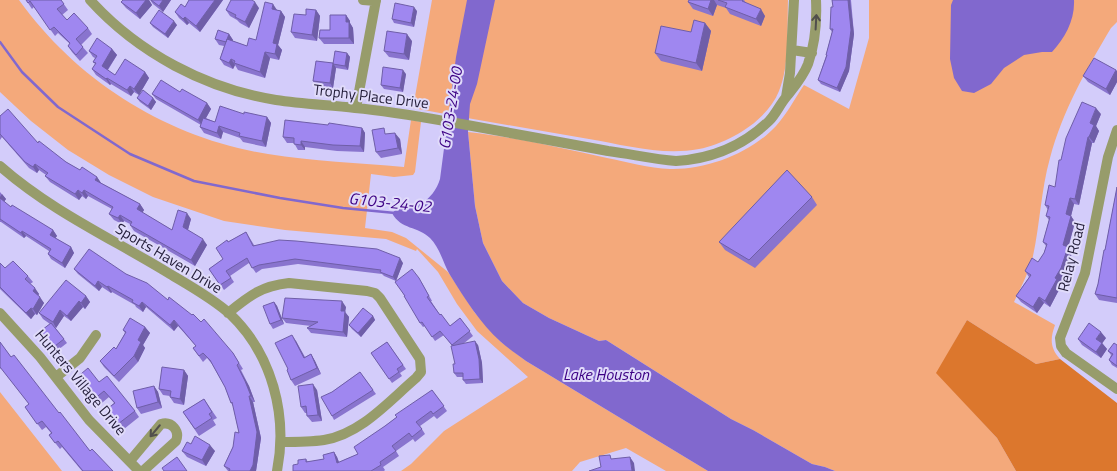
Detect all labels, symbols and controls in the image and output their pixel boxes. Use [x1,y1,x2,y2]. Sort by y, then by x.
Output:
one-way arrow [811,14,820,30]
water label: G103-24-00 [432,64,468,151]
street label: Trophy Place Drive [312,78,430,114]
water label: G103-24-02 [348,186,433,218]
street label: Sports Haven Drive [111,217,227,299]
street label: Relay Road [1051,220,1091,294]
street label: Hunters Village Drive [30,324,132,440]
water label: Lake Houston [563,362,650,386]
one-way arrow [150,424,161,437]

